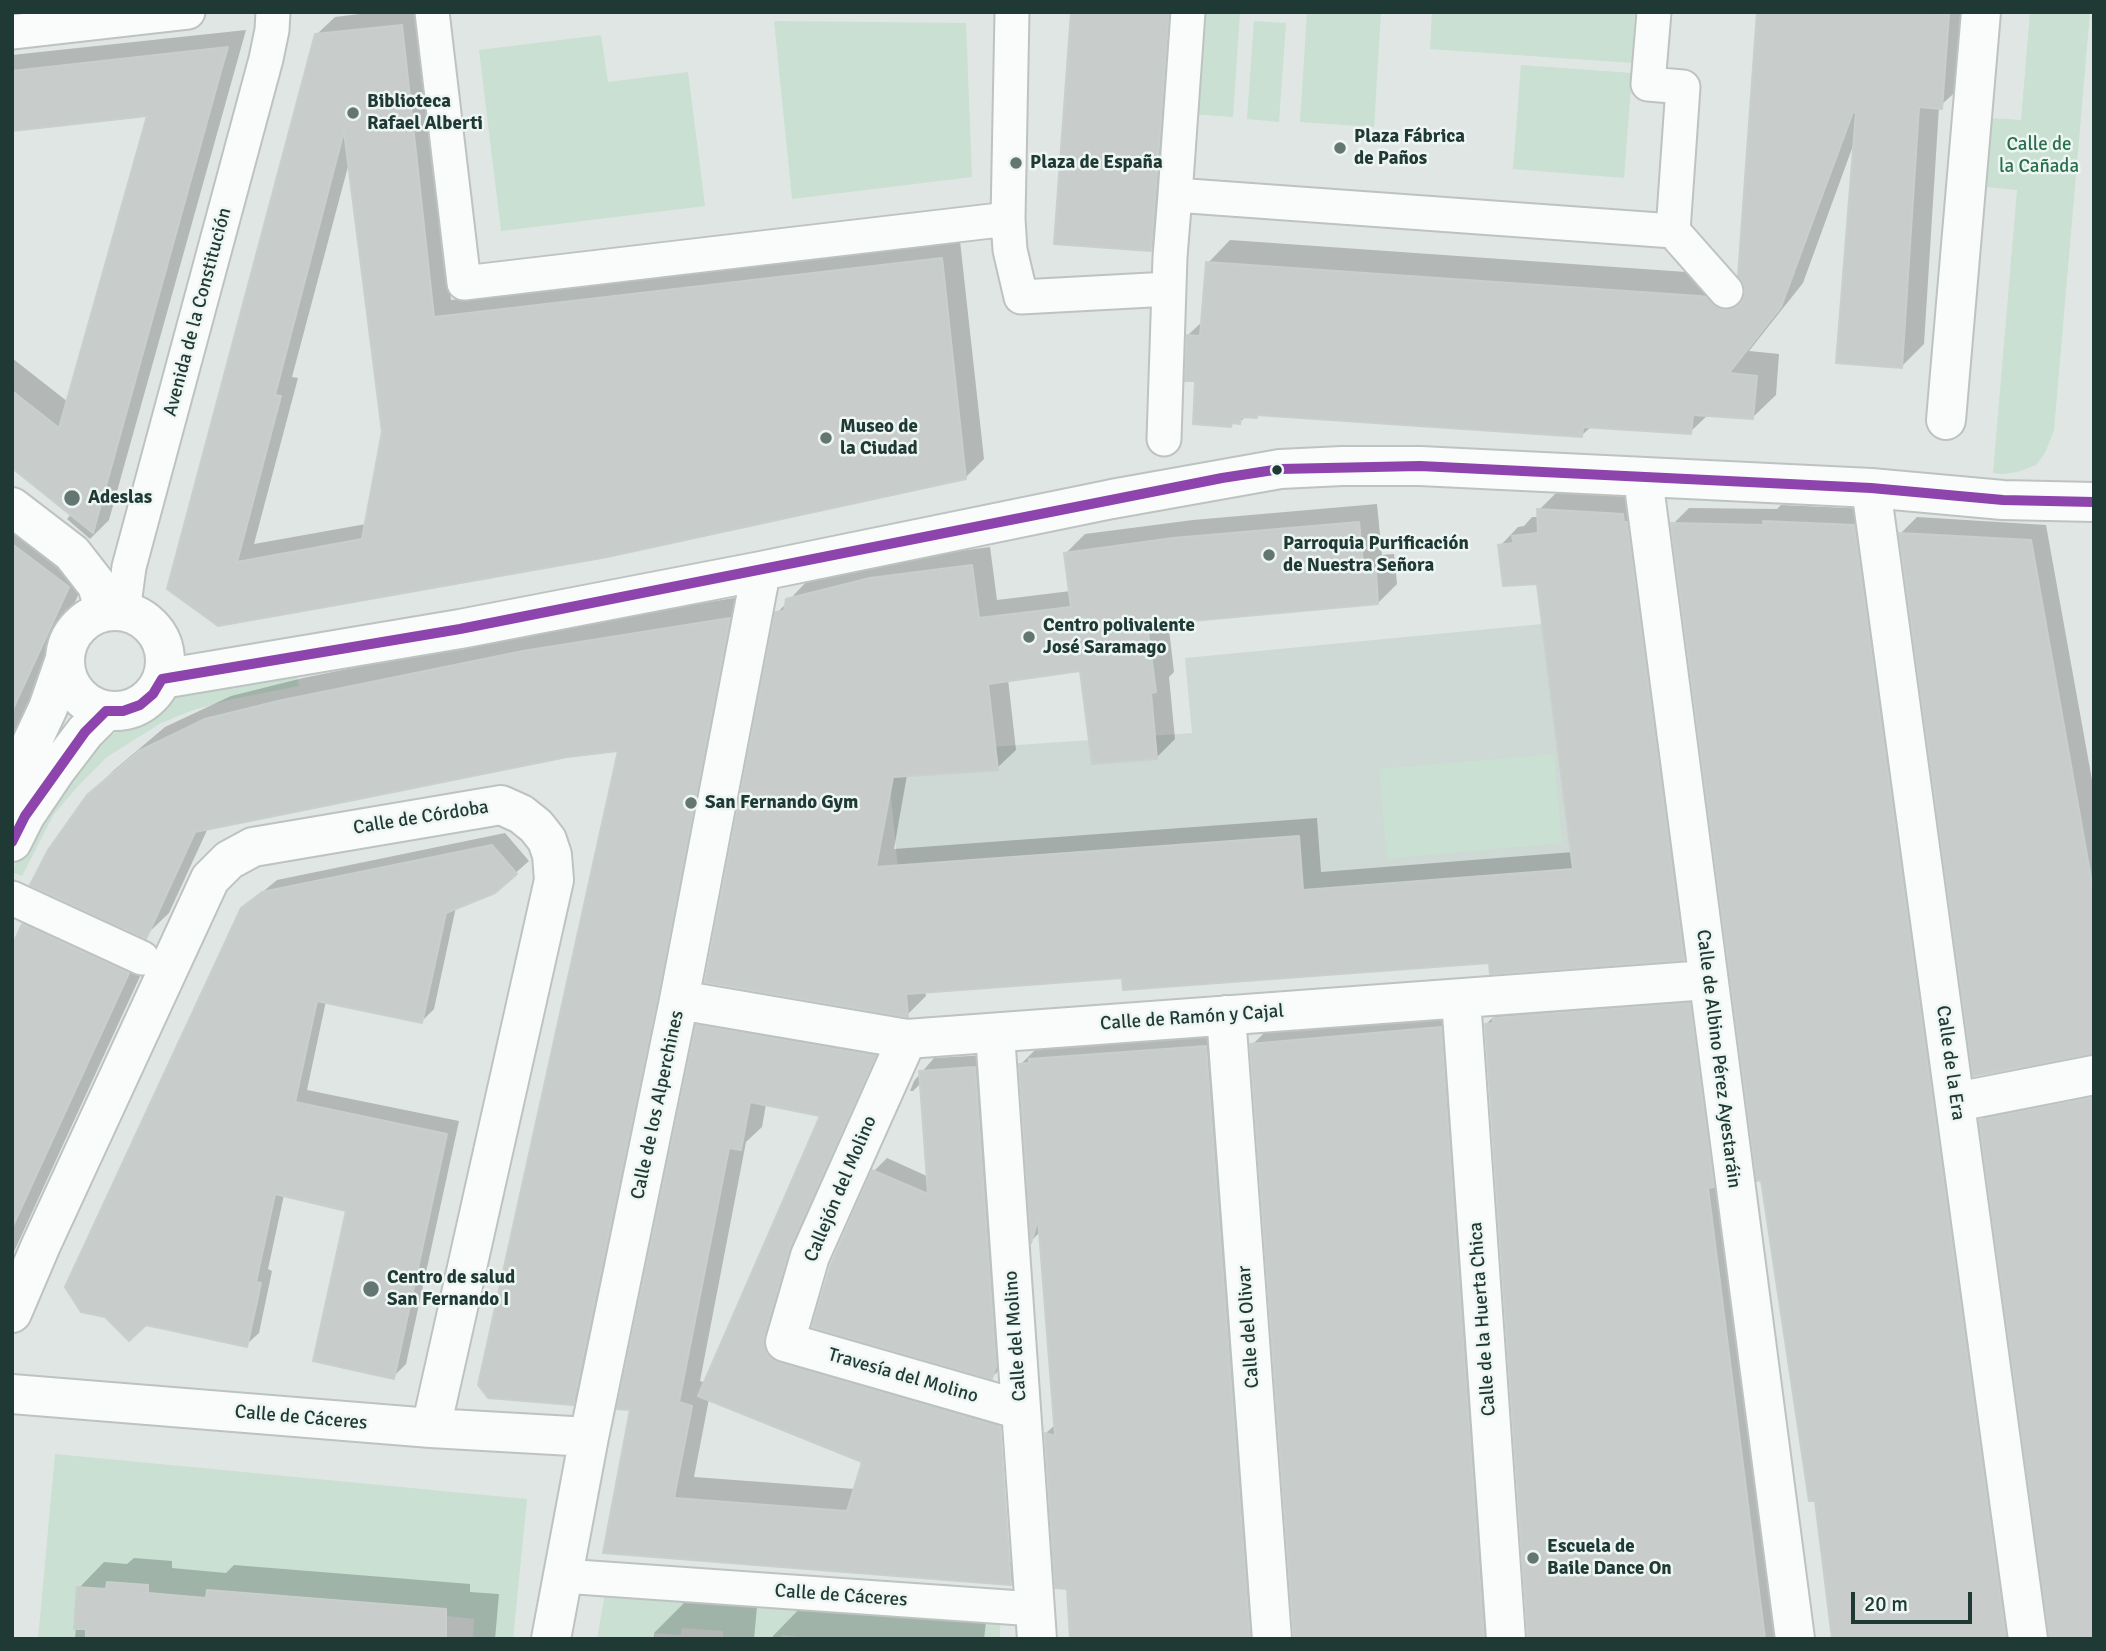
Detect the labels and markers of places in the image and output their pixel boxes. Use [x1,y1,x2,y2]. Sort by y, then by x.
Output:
place label: Biblioteca Rafael Alberti [367,91,483,135]
marker: Biblioteca Rafael Alberti [345,105,361,121]
place label: Plaza Fábrica de Paños [1354,126,1465,170]
marker: Plaza Fábrica de Paños [1332,140,1348,156]
place label: Plaza de España [1030,152,1163,174]
marker: Plaza de España [1008,155,1024,171]
place label: Museo de la Ciudad [840,416,918,460]
marker: Museo de la Ciudad [818,430,834,446]
unlabelled marker [1270,463,1284,477]
place label: Adeslas [88,487,152,509]
marker: Adeslas [62,488,82,508]
place label: Parroquia Purificación de Nuestra Señora [1283,533,1469,577]
marker: Parroquia Purificación de Nuestra Señora [1261,547,1277,563]
place label: Centro polivalente José Saramago [1043,615,1195,659]
marker: Centro polivalente José Saramago [1021,629,1037,645]
place label: San Fernando Gym [705,792,858,814]
marker: San Fernando Gym [683,795,699,811]
place label: Centro de salud San Fernando I [387,1267,515,1311]
marker: Centro de salud San Fernando I [361,1279,381,1299]
place label: Escuela de Baile Dance On [1547,1536,1672,1580]
marker: Escuela de Baile Dance On [1525,1550,1541,1566]

